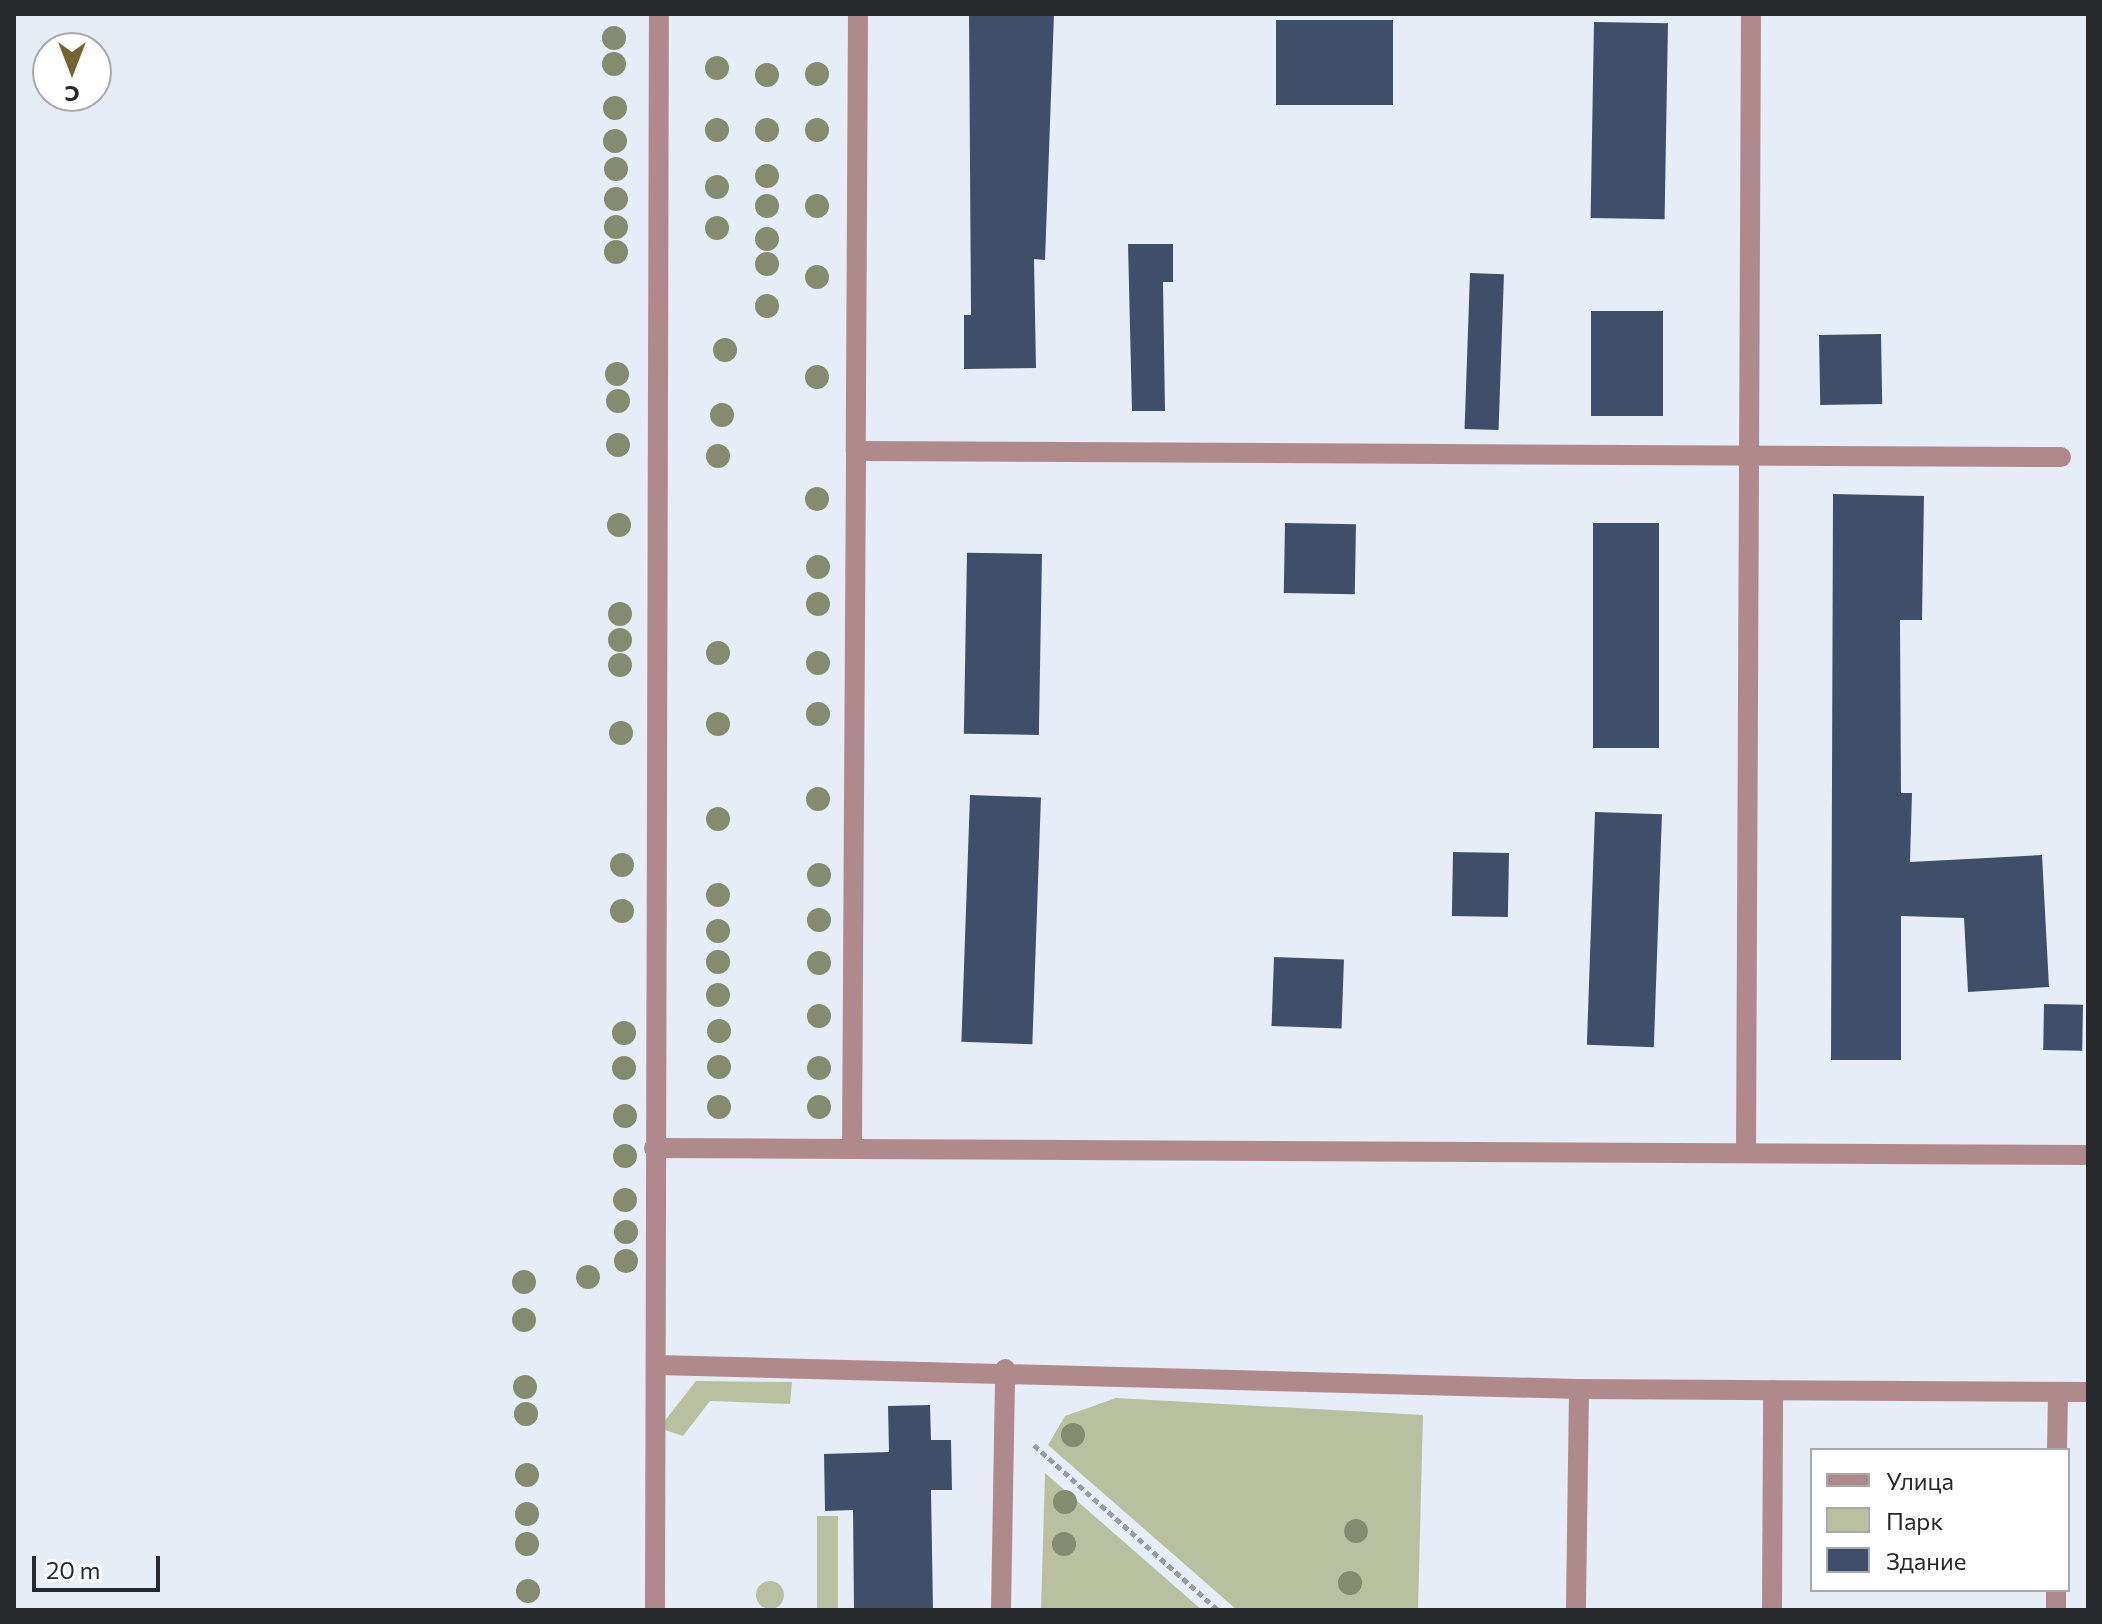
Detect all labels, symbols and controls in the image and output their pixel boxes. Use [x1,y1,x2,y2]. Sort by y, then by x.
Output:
north arrow [32,32,112,112]
text: С [64,81,80,108]
legend [1810,1448,2070,1592]
text: Улица [1886,1466,1954,1495]
text: Парк [1886,1506,1943,1535]
scale bar [36,1540,164,1590]
text: Здание [1886,1546,1966,1575]
text: 20 m [46,1555,100,1584]

